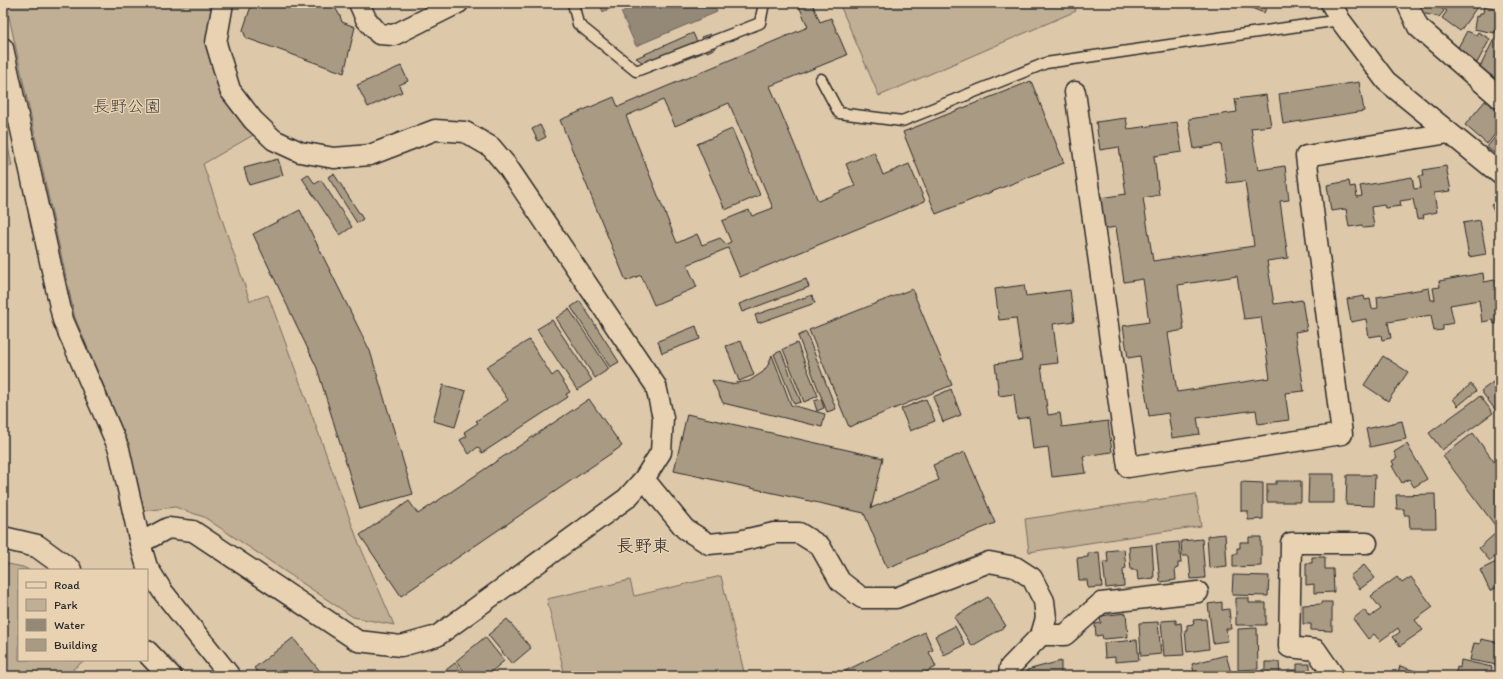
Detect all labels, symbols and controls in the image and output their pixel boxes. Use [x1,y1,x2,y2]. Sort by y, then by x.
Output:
park label: 長野公園 [93,96,161,116]
district label: 長野東 [616,535,670,557]
legend [18,569,148,661]
text: Road [54,578,80,592]
text: Park [54,598,78,612]
text: Water [54,618,85,632]
text: Building [54,638,98,652]

